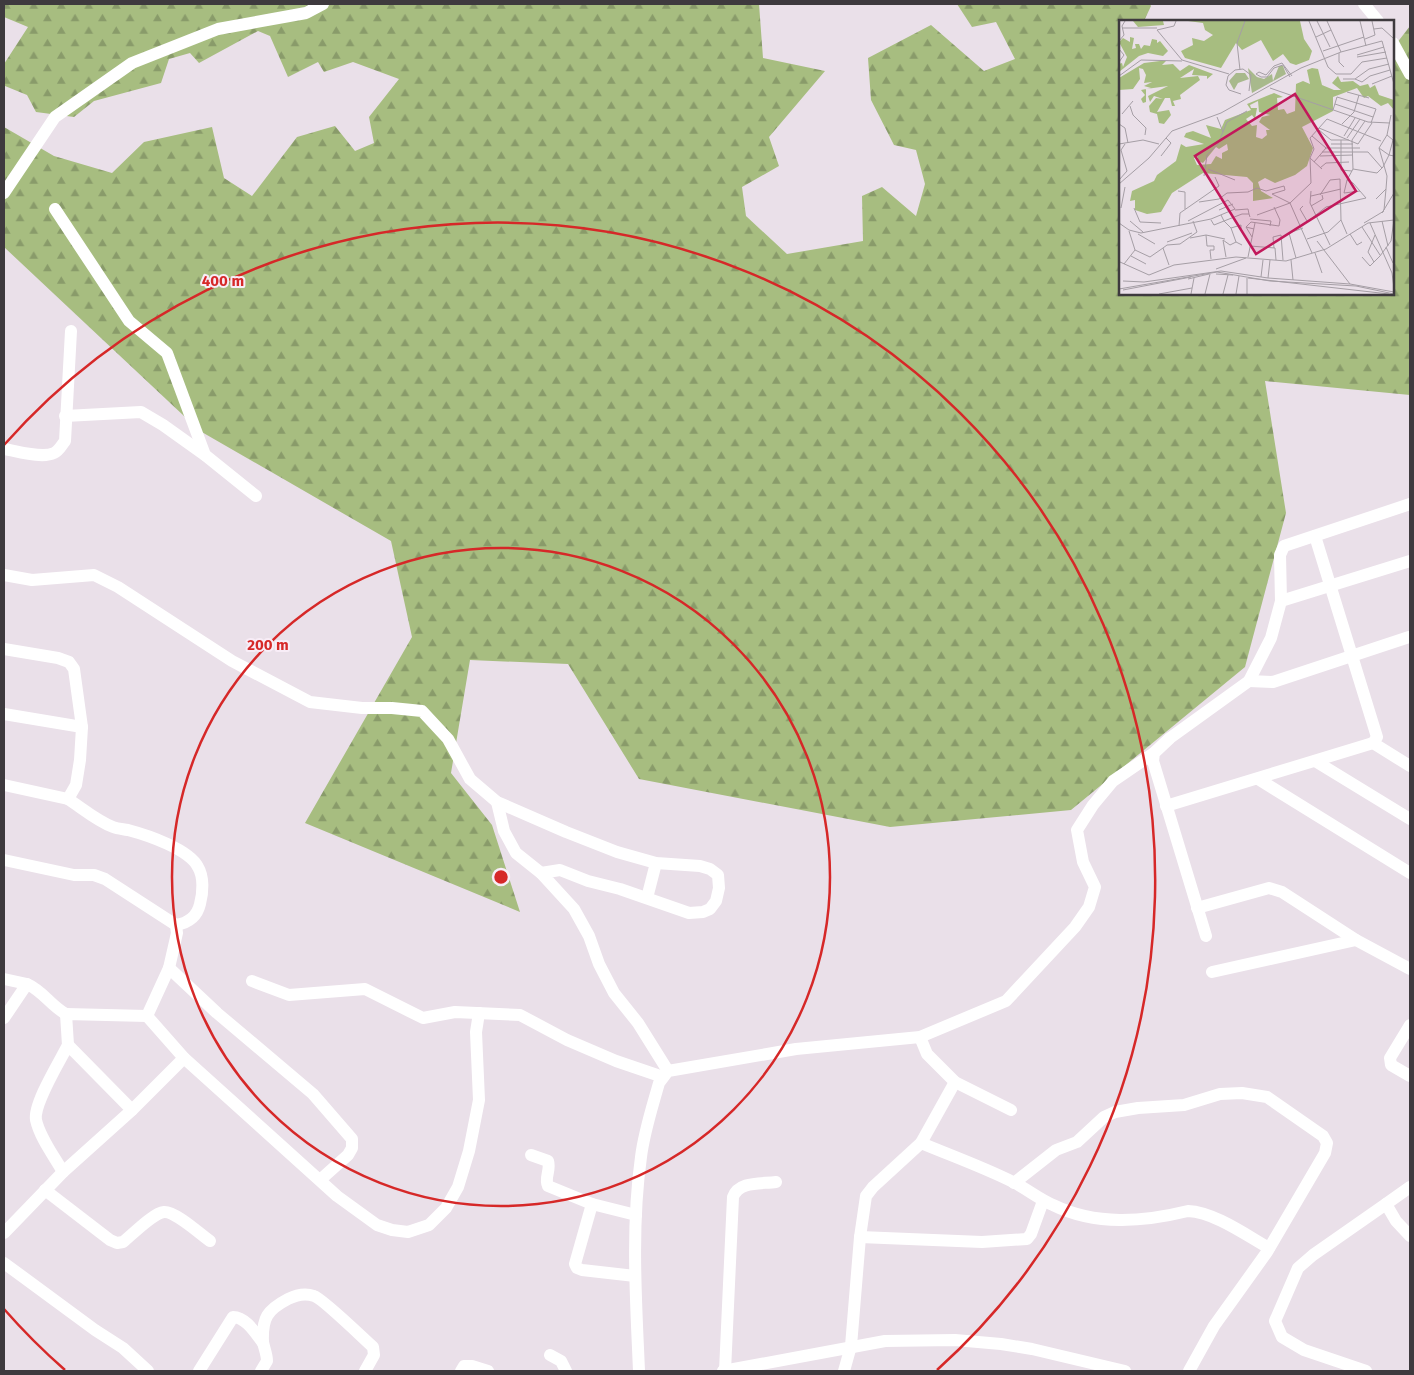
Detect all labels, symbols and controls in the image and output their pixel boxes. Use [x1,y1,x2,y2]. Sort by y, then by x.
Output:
inset map [1119,20,1394,295]
text: 400 m [202,272,244,290]
text: 200 m [247,636,289,654]
centre of rings [492,868,510,886]

